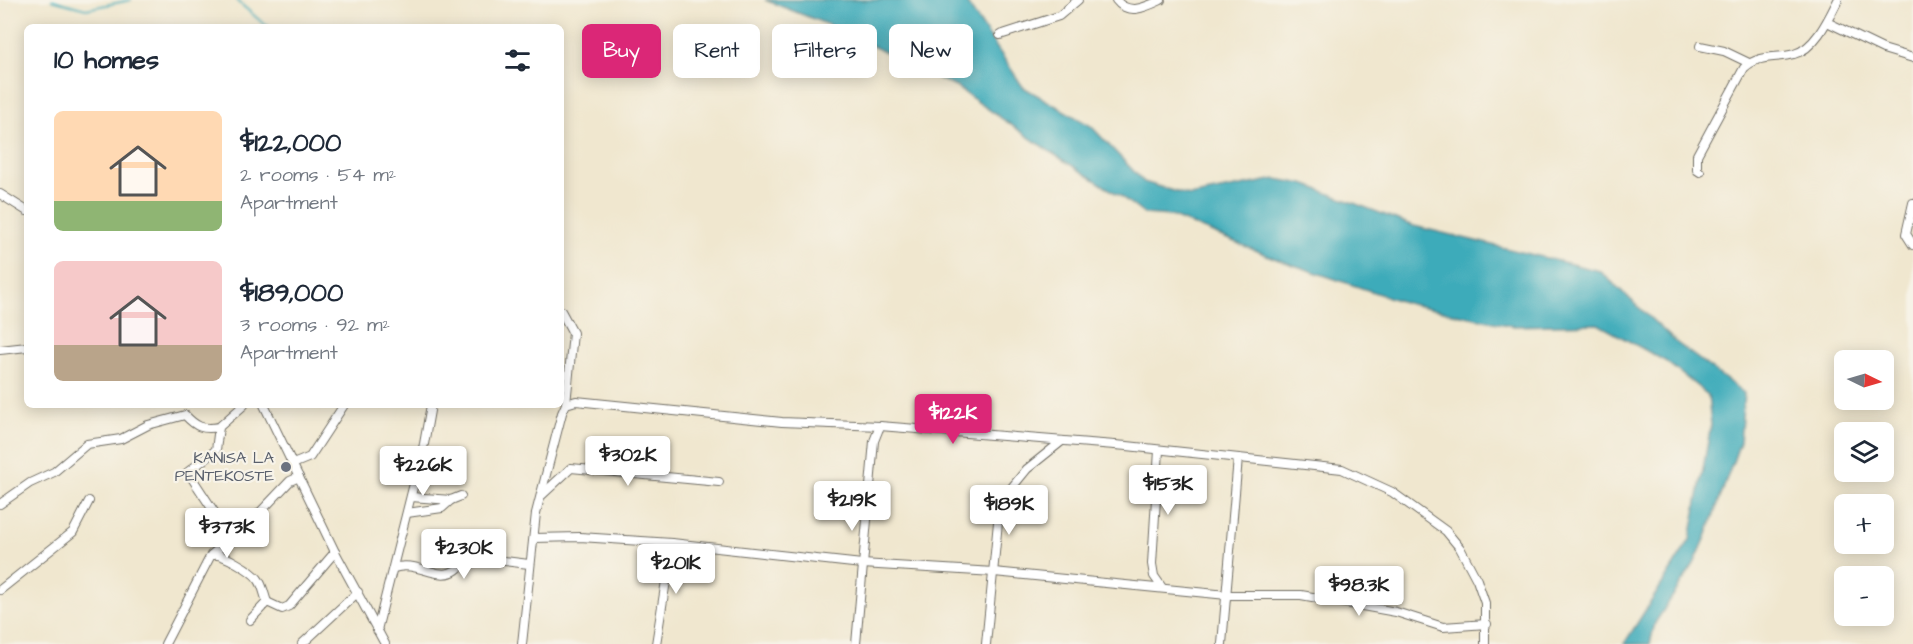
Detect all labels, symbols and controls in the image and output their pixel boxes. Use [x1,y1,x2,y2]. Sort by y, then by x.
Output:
chip: Buy [582,24,661,78]
chip: Rent [673,24,760,78]
chip: Filters [772,24,877,78]
chip: New [889,24,973,78]
text: 10 homes [54,42,159,78]
icon: filters [501,44,534,77]
text: $122,000 [240,125,341,161]
icon: home [102,135,174,207]
text: 2 rooms · 54 m² [240,161,396,189]
text: Apartment [240,189,338,217]
text: $189,000 [240,275,343,311]
icon: home [102,285,174,357]
text: 3 rooms · 92 m² [240,311,390,339]
text: Apartment [240,339,338,367]
north arrow [1834,350,1894,410]
map controls [1834,350,1894,626]
pin: $122K [911,394,995,445]
text: $122K [929,399,977,427]
button: layers [1834,422,1894,482]
pin: $302K [586,436,670,487]
text: $302K [599,441,657,469]
pin: $226K [381,446,465,497]
place label: KANISA LA PENTEKOSTE [175,447,275,487]
text: $226K [394,451,452,479]
marker: KANISA LA PENTEKOSTE [279,460,293,474]
pin: $153K [1126,465,1210,516]
text: $153K [1143,470,1193,498]
pin: $219K [810,481,894,532]
pin: $189K [967,485,1051,536]
text: $219K [828,486,876,514]
text: $189K [984,490,1034,518]
button: + [1834,494,1894,554]
pin: $373K [185,508,269,559]
text: $373K [199,513,255,541]
pin: $230K [422,529,506,580]
text: $230K [435,534,493,562]
pin: $201K [634,544,718,595]
text: $201K [651,549,701,577]
pin: $98.3K [1310,566,1408,617]
button: − [1834,566,1894,626]
text: $98.3K [1329,571,1389,599]

